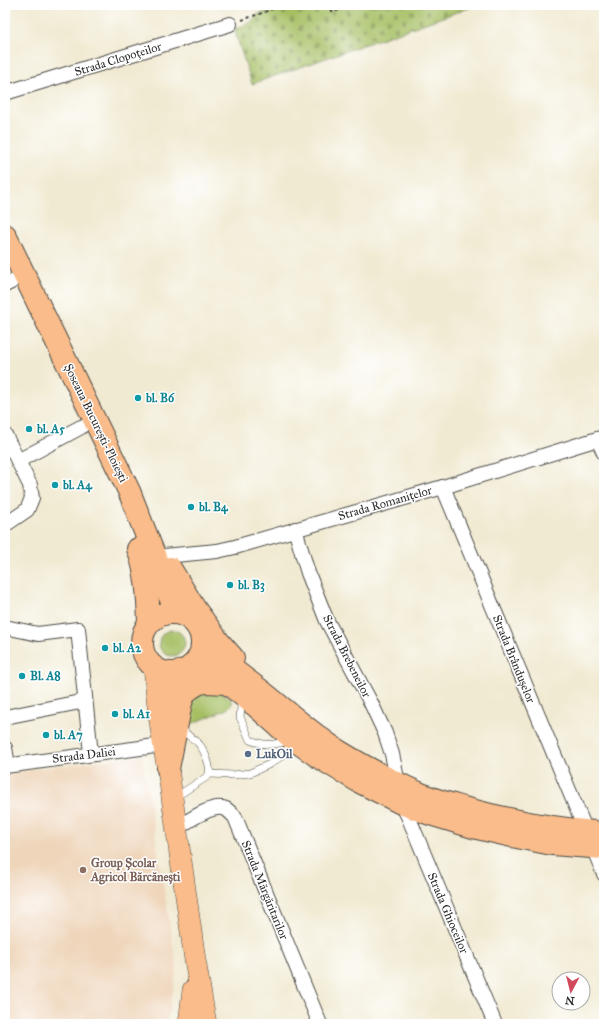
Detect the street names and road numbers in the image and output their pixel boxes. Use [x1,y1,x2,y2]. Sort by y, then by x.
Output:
street label: Strada Clopoțeilor [73,39,164,79]
street label: Șoseaua București-Ploiești [61,362,131,485]
street label: Strada Romanițelor [337,483,434,523]
street label: Strada Brebeneilor [320,612,374,700]
street label: Strada Brândușelor [490,613,538,706]
street label: Strada Daliei [52,744,117,766]
street label: Strada Mărgăritarilor [238,838,291,942]
street label: Strada Ghioceilor [425,871,472,956]

